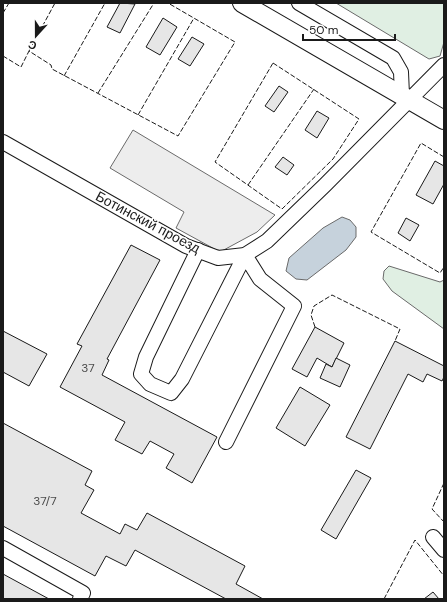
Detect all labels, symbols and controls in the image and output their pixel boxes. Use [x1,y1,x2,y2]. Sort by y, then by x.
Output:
north arrow [16,16,56,56]
scale bar [303,16,395,42]
text: 50 m [309,22,338,38]
text: С [26,37,39,53]
street label: Ботинский проезд [93,187,203,257]
house number: 37 [81,360,95,376]
house number: 37/7 [33,493,57,509]

